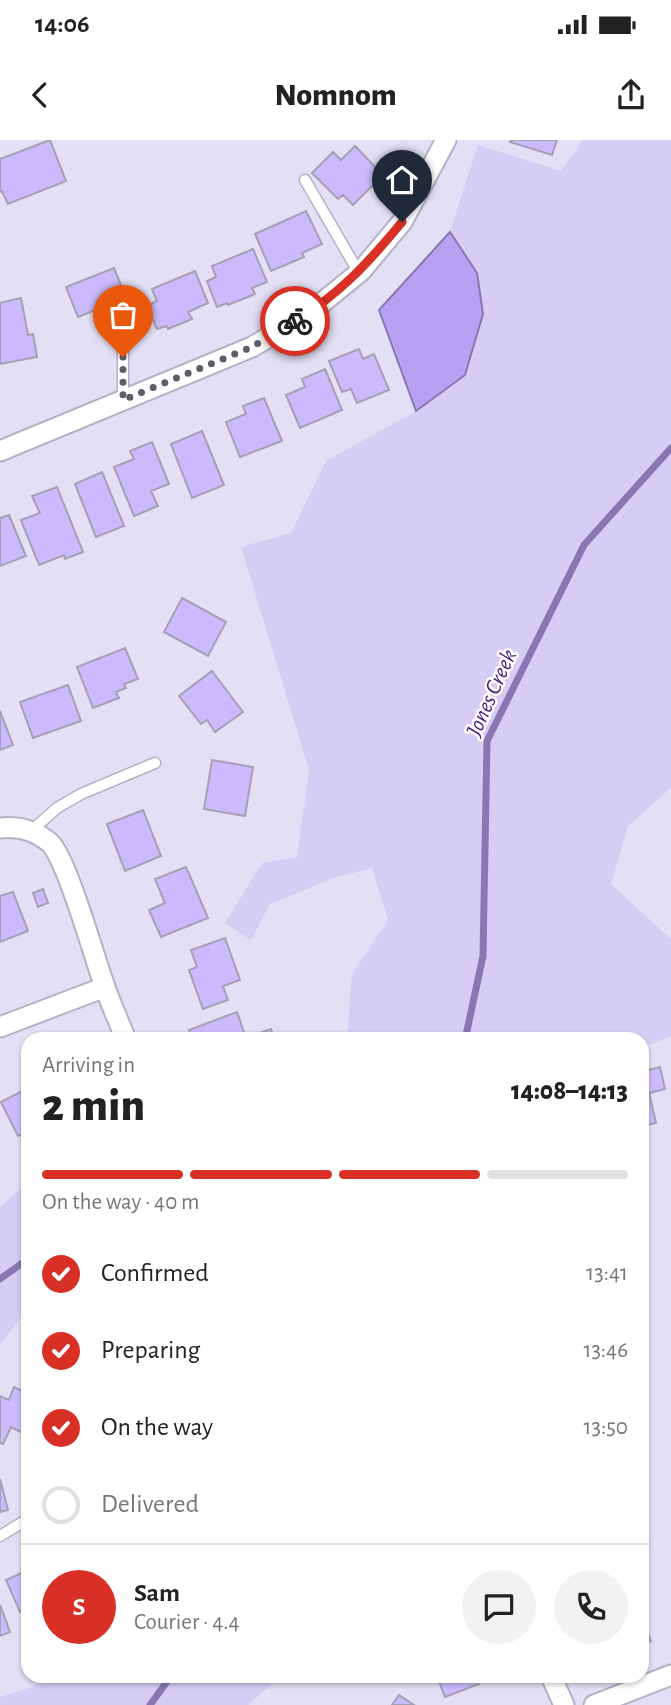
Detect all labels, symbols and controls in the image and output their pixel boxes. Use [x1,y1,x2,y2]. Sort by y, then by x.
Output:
text: 14:06 [35,11,90,37]
icon: back [21,76,59,114]
icon: share [612,76,650,114]
text: Nomnom [274,79,397,111]
pin [372,150,432,222]
icon: home [383,161,421,199]
pin [93,285,153,357]
courier [260,286,330,356]
icon: bag [104,296,142,334]
icon: bike [276,302,314,340]
water label: Jones Creek [462,646,521,741]
text: Arriving in [42,1054,135,1077]
text: 14:08–14:13 [511,1078,628,1104]
text: 2 min [42,1083,145,1129]
text: On the way · 40 m [42,1191,200,1214]
icon: check [42,1255,80,1293]
text: Confirmed [101,1260,209,1286]
text: 13:41 [586,1262,628,1285]
icon: check [42,1332,80,1370]
text: Preparing [101,1337,200,1363]
text: 13:46 [583,1339,628,1362]
icon: check [42,1409,80,1447]
text: On the way [101,1414,213,1440]
text: 13:50 [584,1416,628,1439]
text: Delivered [101,1491,199,1517]
button: chat [462,1570,536,1644]
button: phone [554,1570,628,1644]
text: Sam [134,1580,180,1606]
text: S [73,1594,85,1620]
text: Courier · 4.4 [134,1611,240,1634]

